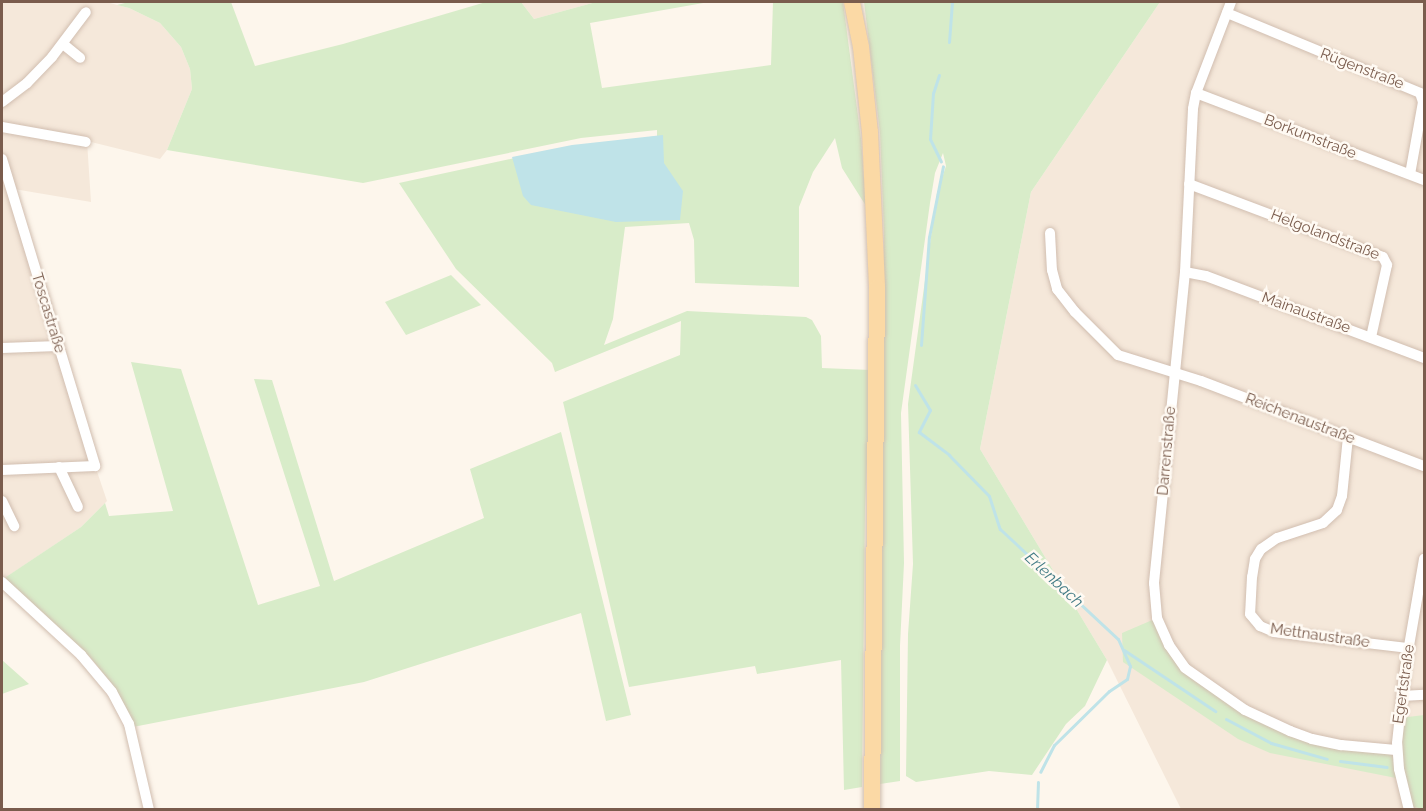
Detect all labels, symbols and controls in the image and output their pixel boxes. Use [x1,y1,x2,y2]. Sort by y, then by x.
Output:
street label: Rügenstraße [1318,45,1406,93]
street label: Borkumstraße [1261,111,1359,163]
street label: Helgolandstraße [1268,206,1382,264]
street label: Toscastraße [27,271,69,355]
street label: Mainaustraße [1259,289,1353,337]
street label: Reichenaustraße [1243,390,1357,448]
street label: Darrenstraße [1154,406,1180,496]
water label: Erlenbach [1021,548,1087,612]
street label: Mettnaustraße [1269,620,1371,652]
street label: Egertstraße [1390,643,1418,725]

